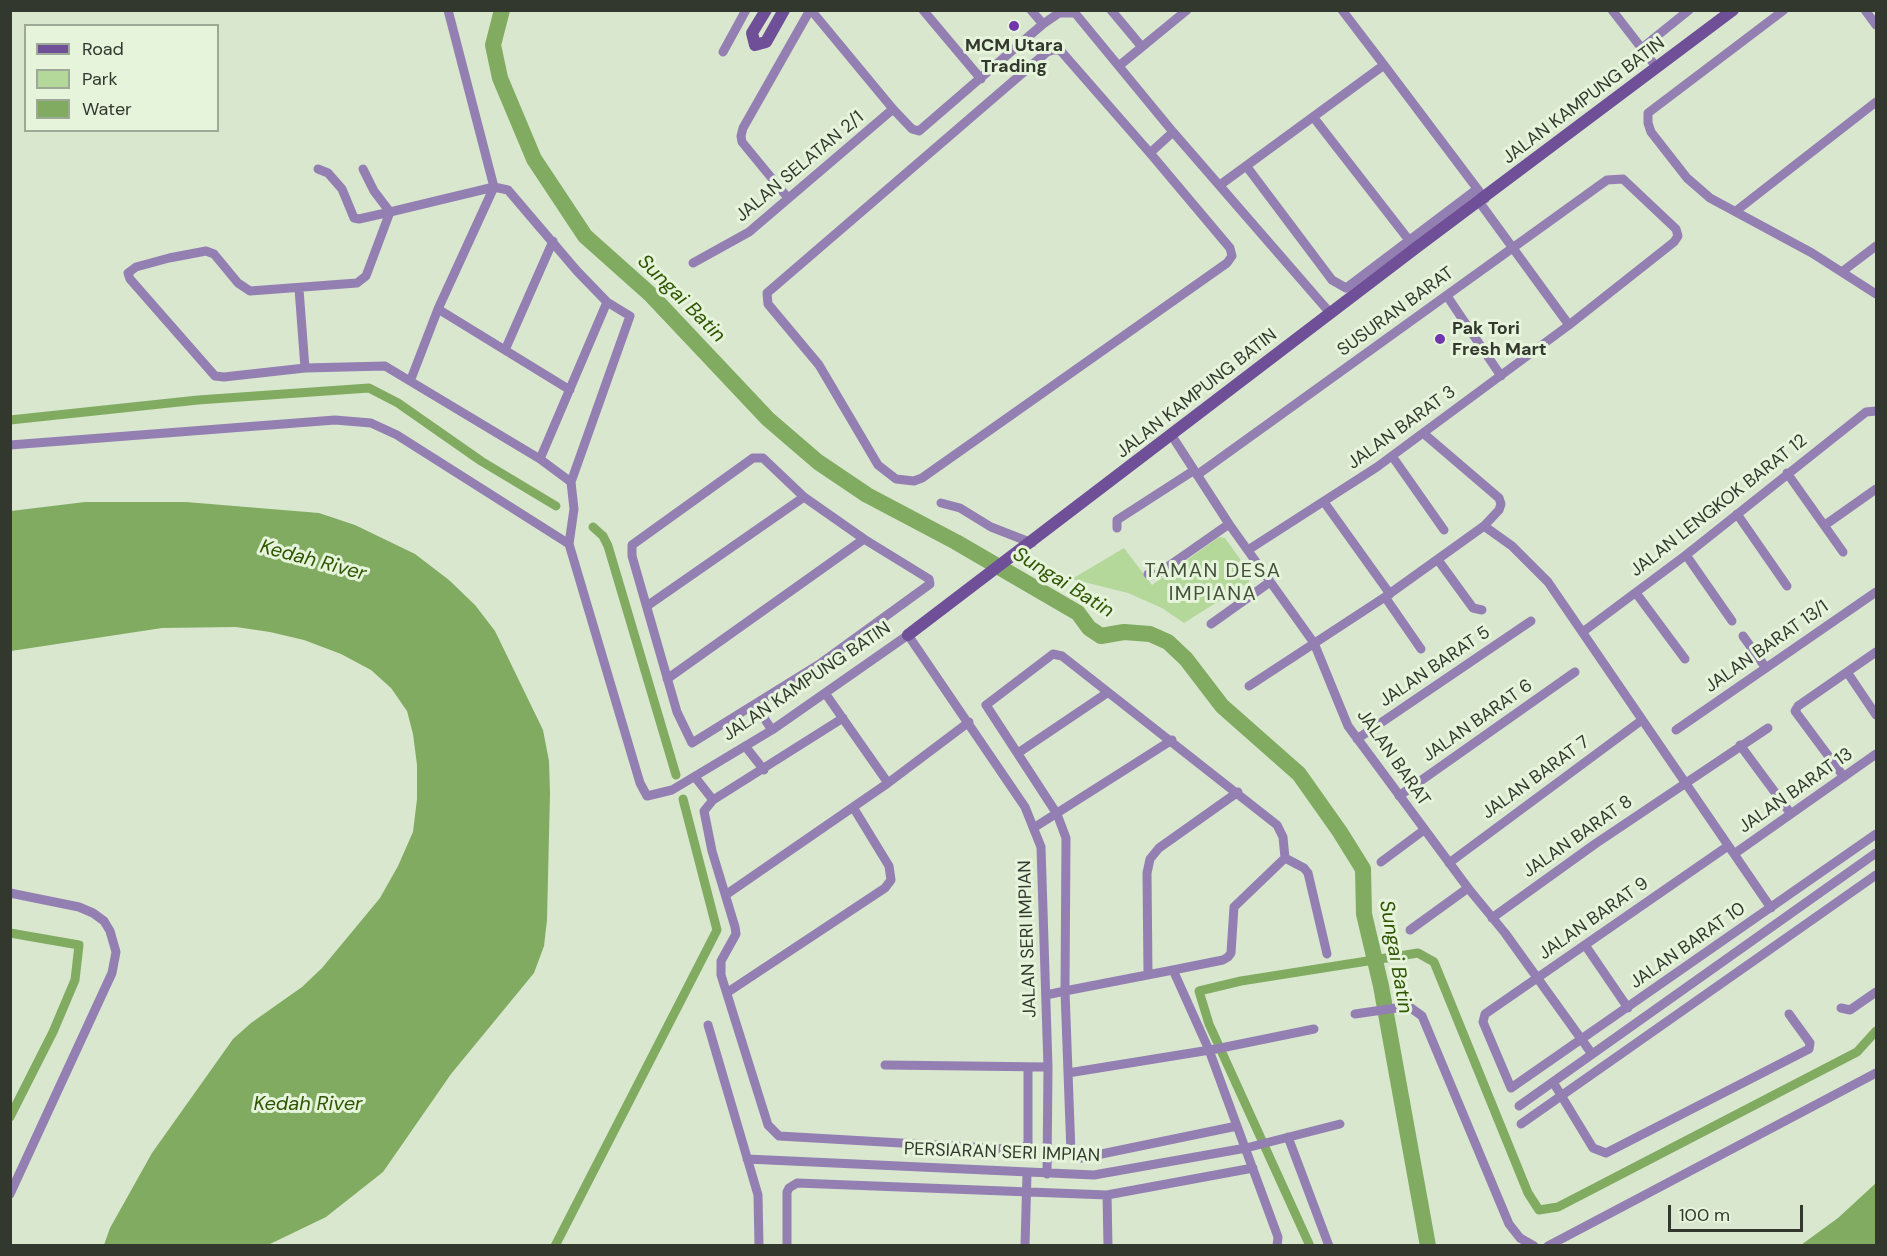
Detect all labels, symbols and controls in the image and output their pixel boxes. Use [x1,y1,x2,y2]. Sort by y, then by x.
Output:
marker: MCM Utara Trading [1007,19,1021,33]
legend [24,24,219,132]
street label: JALAN KAMPUNG BATIN [1499,33,1669,169]
place label: MCM Utara Trading [965,35,1063,78]
text: Road [82,37,124,61]
text: Park [82,67,118,91]
text: Water [82,97,132,121]
street label: JALAN SELATAN 2/1 [732,107,868,227]
water label: Sungai Batin [632,250,730,348]
street label: SUSURAN BARAT [1334,263,1458,361]
place label: Pak Tori Fresh Mart [1452,318,1547,360]
street label: JALAN KAMPUNG BATIN [1112,325,1282,463]
marker: Pak Tori Fresh Mart [1433,332,1447,346]
street label: JALAN BARAT 3 [1344,382,1460,474]
street label: JALAN LENGKOK BARAT 12 [1626,430,1812,582]
water label: Kedah River [257,535,369,587]
water label: Sungai Batin [1008,543,1118,623]
district label: TAMAN DESA IMPIANA [1144,560,1282,607]
street label: JALAN BARAT 13/1 [1701,596,1833,698]
street label: JALAN KAMPUNG BATIN [719,618,895,746]
street label: JALAN BARAT 5 [1376,622,1494,712]
street label: JALAN BARAT 6 [1419,675,1537,767]
street label: JALAN BARAT [1352,706,1434,810]
street label: JALAN BARAT 7 [1478,732,1594,824]
street label: JALAN BARAT 13 [1735,744,1857,838]
street label: JALAN BARAT 8 [1519,791,1637,883]
street label: JALAN SERI IMPIAN [1014,860,1042,1018]
street label: JALAN BARAT 9 [1535,873,1653,965]
street label: JALAN BARAT 10 [1626,898,1750,994]
water label: Sungai Batin [1373,899,1417,1015]
water label: Kedah River [254,1093,362,1117]
street label: PERSIARAN SERI IMPIAN [903,1139,1101,1167]
scale bar [1671,1193,1806,1231]
text: 100 m [1679,1203,1730,1227]

